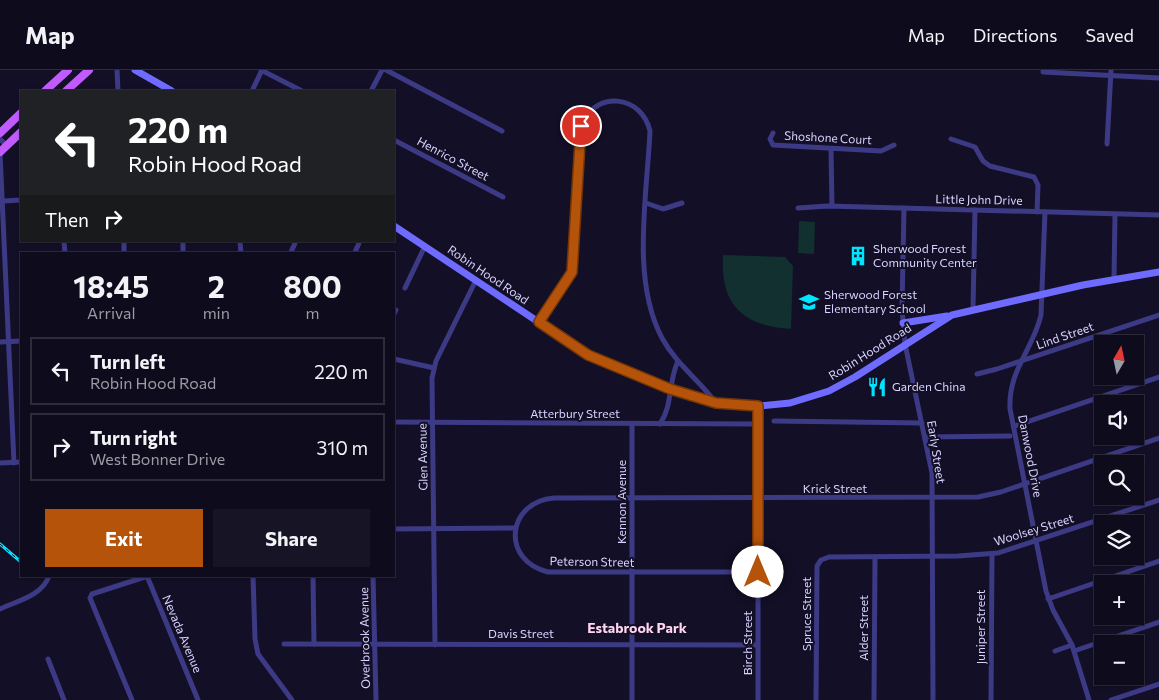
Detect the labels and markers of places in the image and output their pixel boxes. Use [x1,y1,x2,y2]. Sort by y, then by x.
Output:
pin [560,105,602,147]
place label: Sherwood Forest Community Center [873,241,977,269]
building icon: Sherwood Forest Community Center [847,245,869,267]
place label: Sherwood Forest Elementary School [824,287,926,315]
school or university icon: Sherwood Forest Elementary School [798,291,820,313]
restaurant icon: Garden China [866,376,888,398]
place label: Garden China [892,379,965,393]

